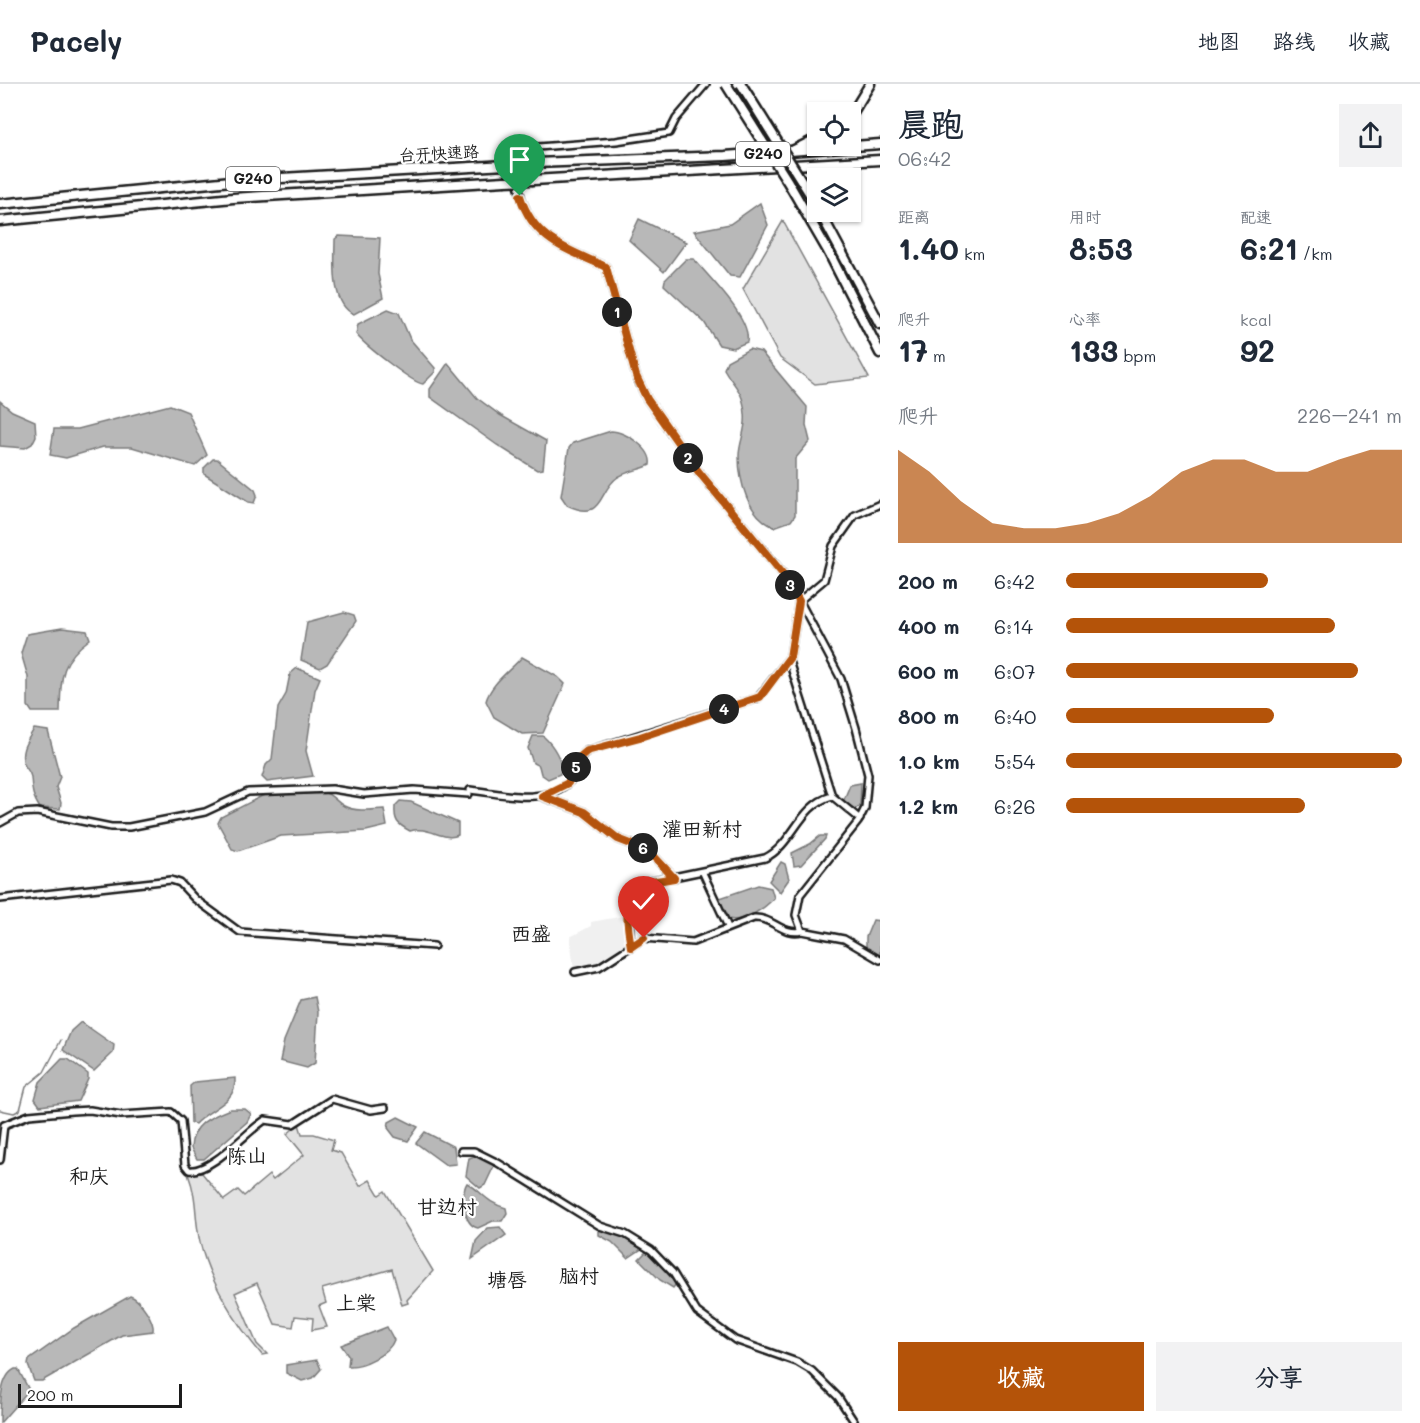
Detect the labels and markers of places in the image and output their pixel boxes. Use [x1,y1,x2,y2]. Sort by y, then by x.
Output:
pin [494,134,545,196]
pin: 1 [602,297,632,327]
pin: 2 [673,443,703,473]
pin: 3 [775,570,805,600]
pin: 4 [709,694,739,724]
pin: 5 [561,752,591,782]
pin: 6 [628,833,658,863]
pin [618,876,669,938]

